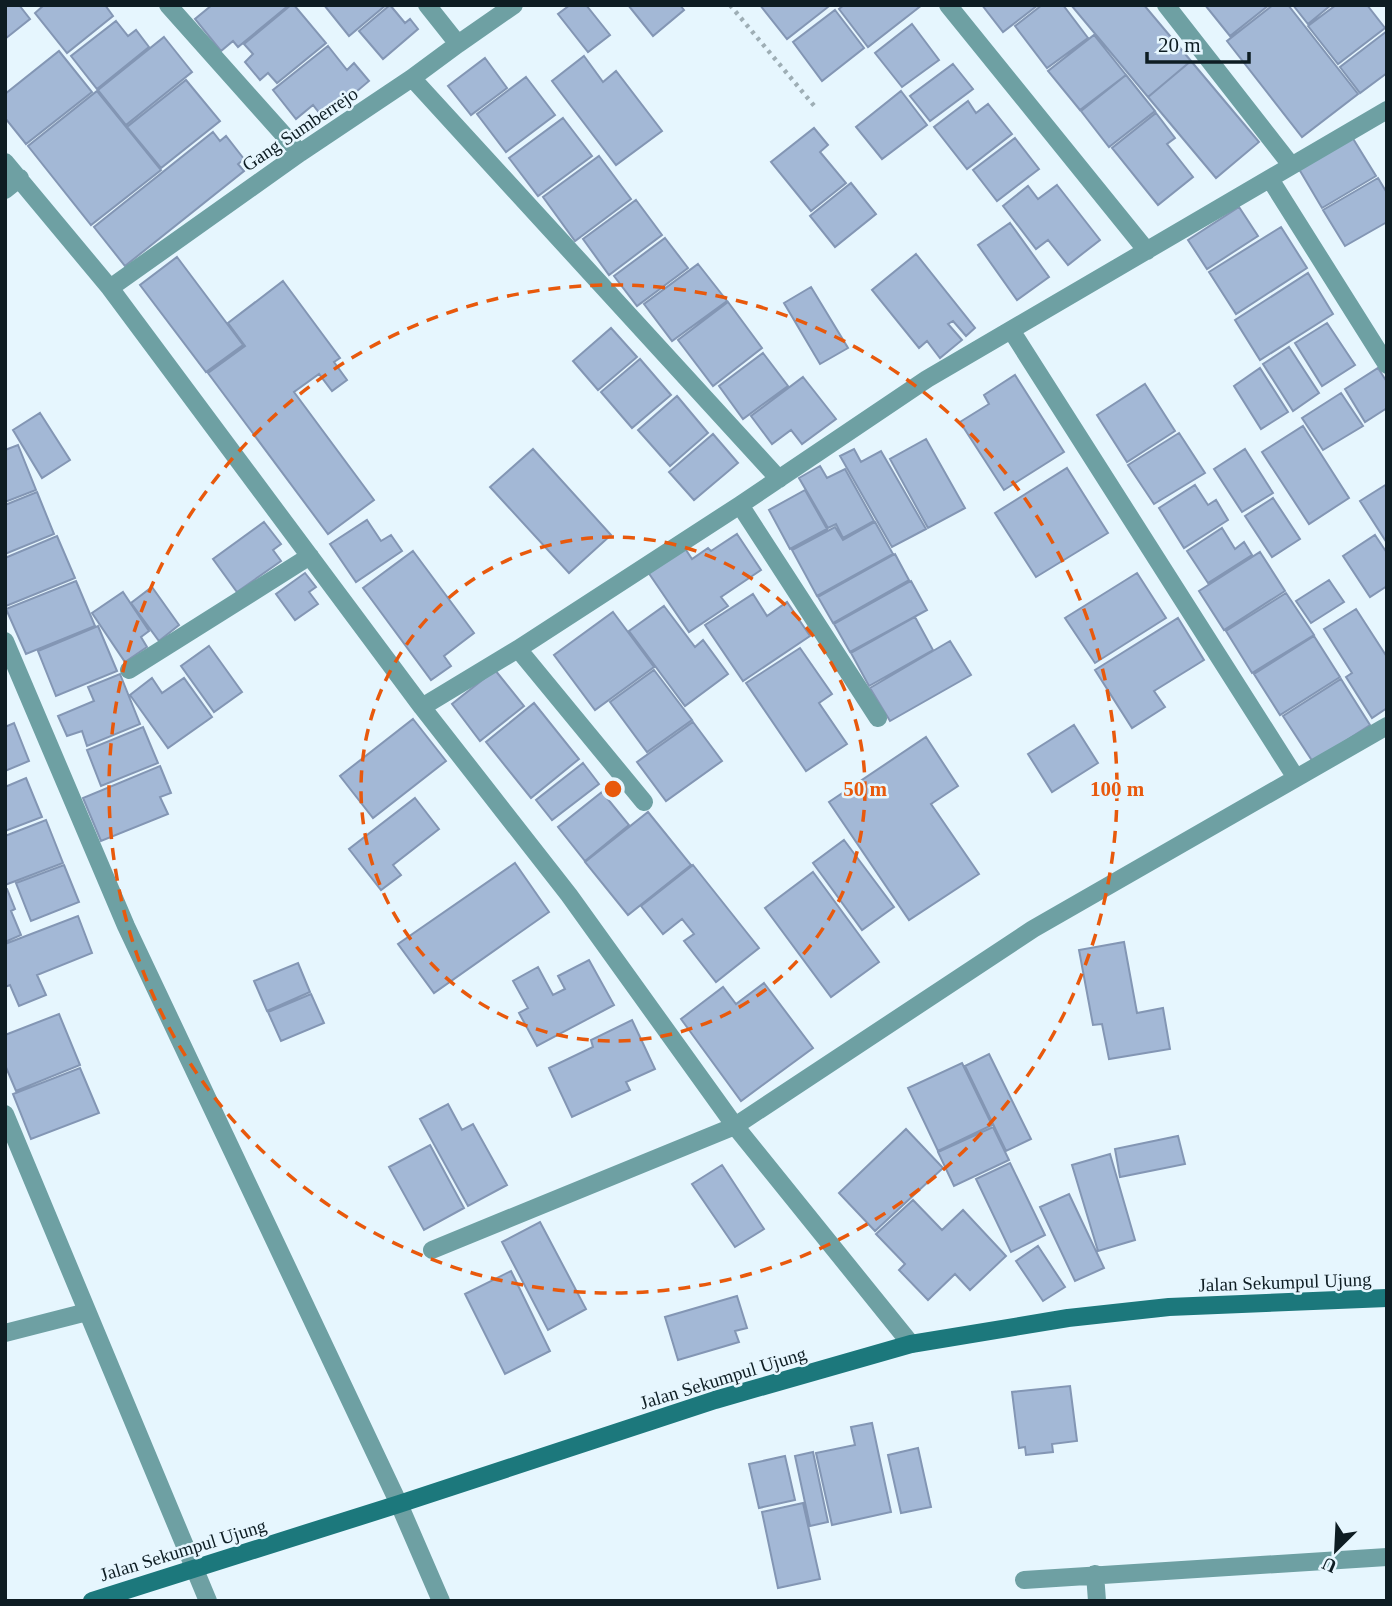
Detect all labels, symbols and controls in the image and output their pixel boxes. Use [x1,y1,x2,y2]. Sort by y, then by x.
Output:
scale bar [1147,21,1248,65]
text: 20 m [1158,33,1201,57]
street label: Gang Sumberrejo [238,83,362,175]
centre of rings [601,777,625,801]
text: 50 m [843,777,887,801]
text: 100 m [1090,777,1145,801]
street label: Jalan Sekumpul Ujung [1198,1268,1372,1296]
street label: Jalan Sekumpul Ujung [637,1343,809,1413]
street label: Jalan Sekumpul Ujung [97,1515,269,1585]
north arrow [1301,1515,1371,1585]
text: U [1319,1553,1340,1577]

